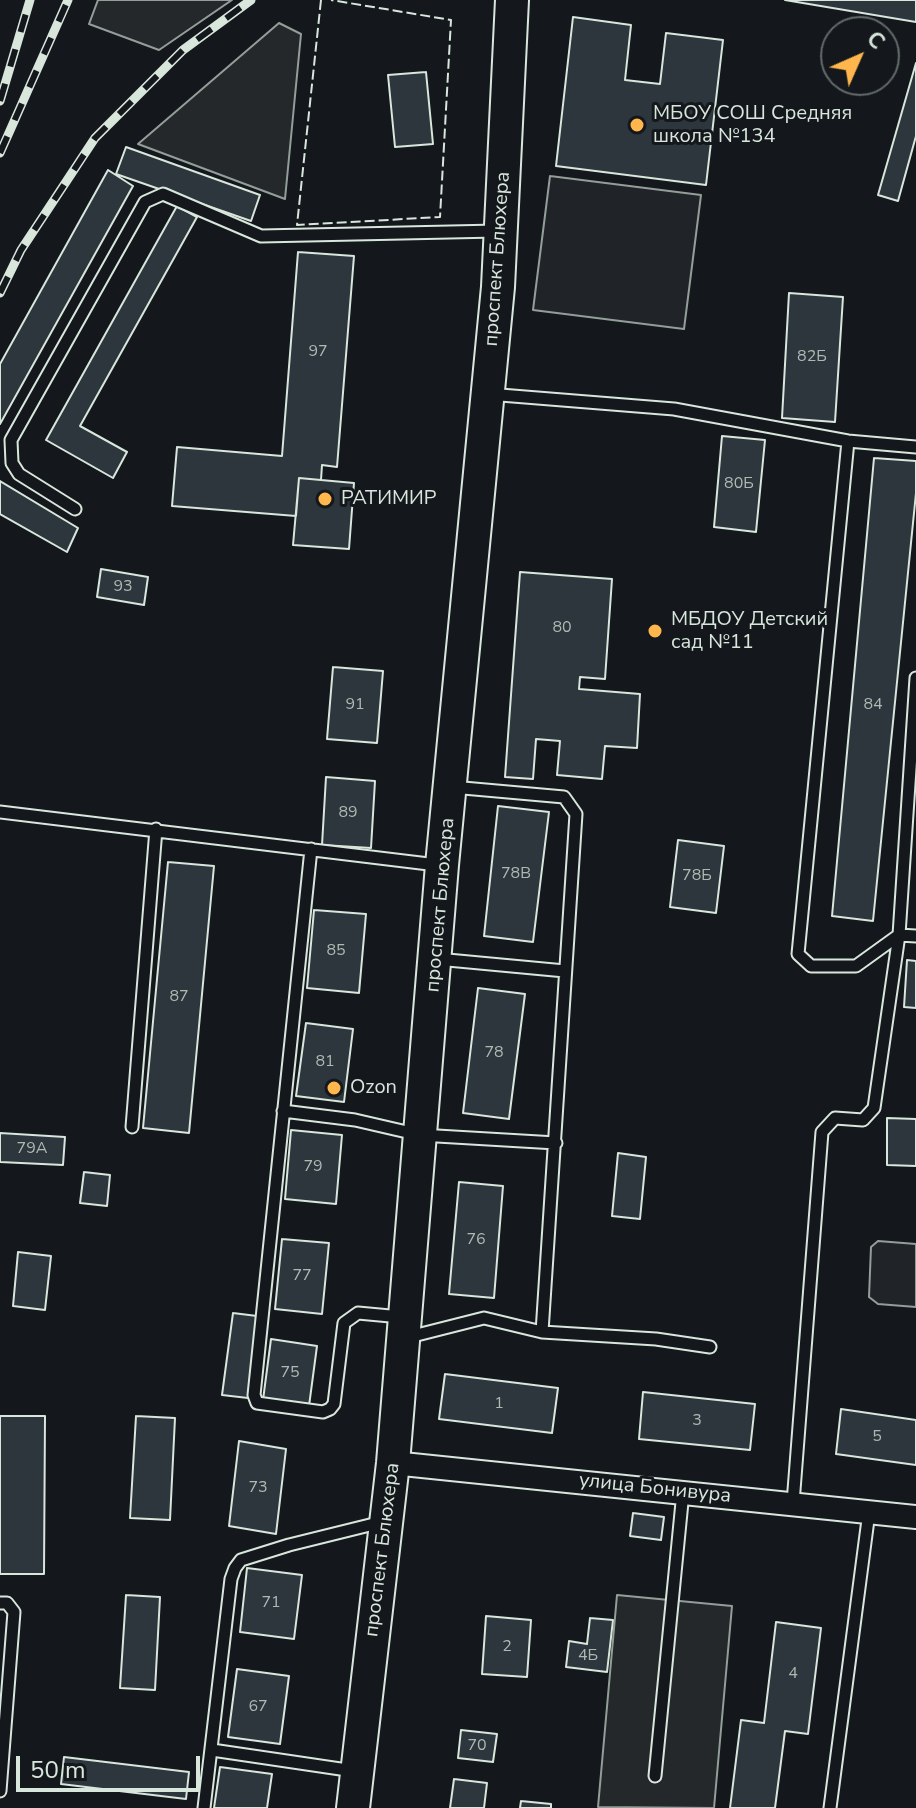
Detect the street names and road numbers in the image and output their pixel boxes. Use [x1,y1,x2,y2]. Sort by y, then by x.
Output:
street label: проспект Блюхера [480,171,516,347]
street label: проспект Блюхера [421,817,461,993]
street label: проспект Блюхера [360,1462,406,1638]
street label: улица Бонивура [578,1469,732,1509]

